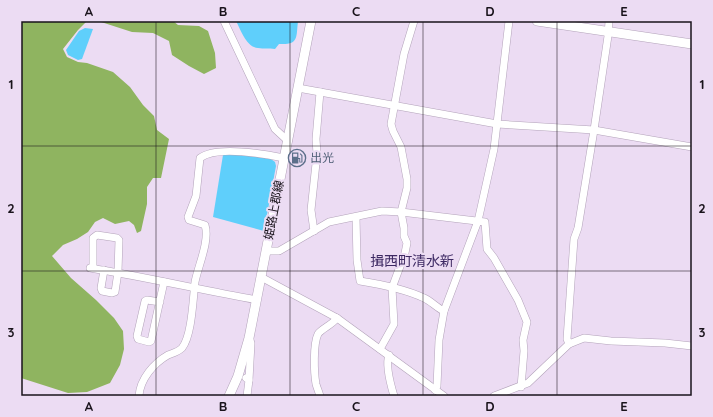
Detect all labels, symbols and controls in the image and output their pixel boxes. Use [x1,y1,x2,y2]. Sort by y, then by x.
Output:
text: A [85,3,94,19]
text: B [219,3,227,19]
text: C [352,3,360,19]
text: D [485,3,495,19]
text: E [620,3,628,19]
text: 1 [8,76,14,92]
text: 1 [699,76,705,92]
fuel station icon: 出光 [287,148,307,168]
place label: 出光 [310,150,334,165]
street label: 姫路上郡線 [260,179,287,241]
text: 2 [7,200,15,216]
text: 2 [698,200,706,216]
district label: 揖西町清水新 [370,252,454,270]
text: 3 [8,324,15,340]
text: 3 [699,324,706,340]
text: A [85,398,94,414]
text: B [219,398,227,414]
text: C [352,398,360,414]
text: D [485,398,495,414]
text: E [620,398,628,414]

